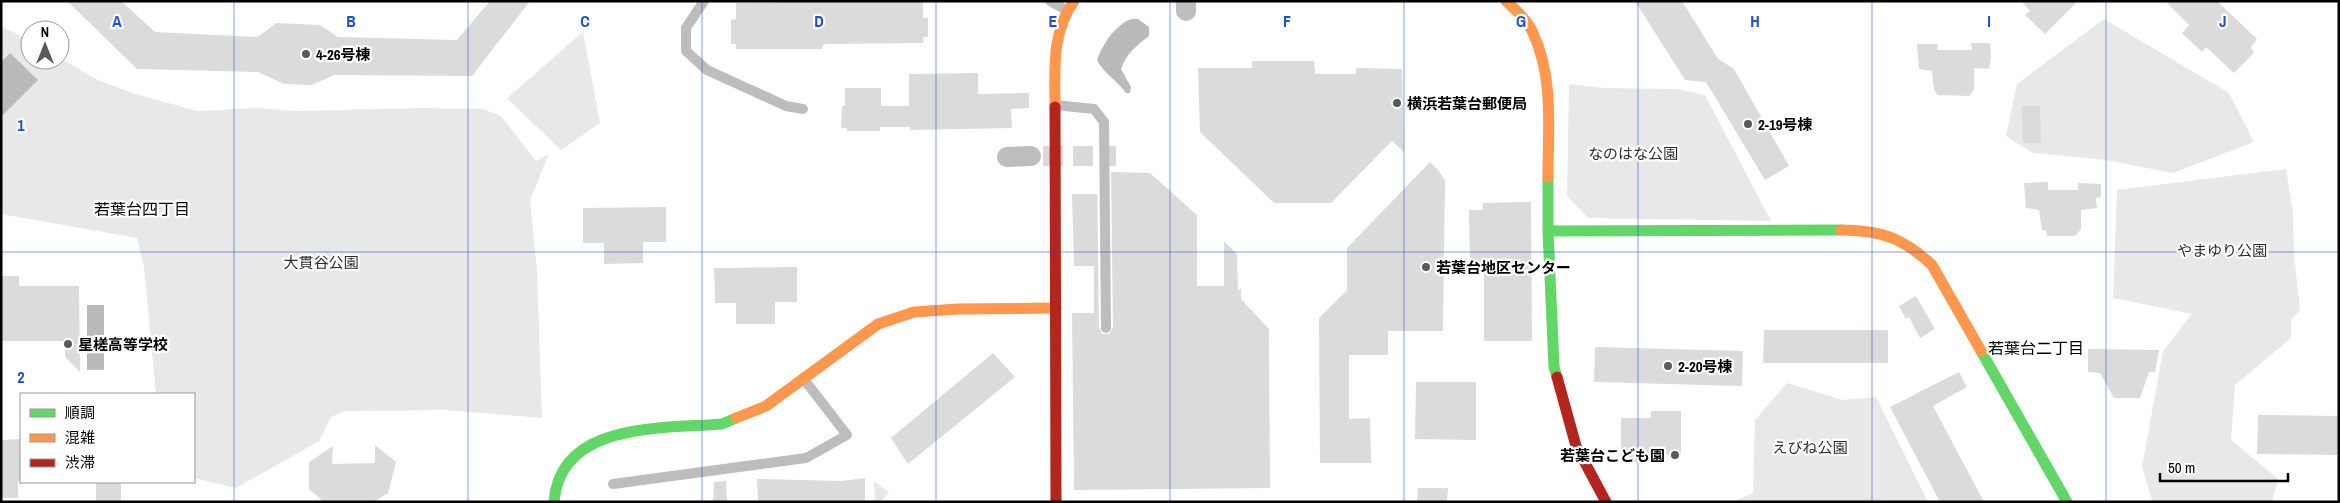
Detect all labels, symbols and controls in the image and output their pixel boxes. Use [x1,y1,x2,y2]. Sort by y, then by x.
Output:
text: A [112,10,122,32]
text: B [346,10,356,32]
text: C [580,10,590,32]
text: D [814,10,824,32]
text: E [1049,10,1058,32]
text: F [1283,10,1291,32]
text: G [1516,10,1526,32]
text: H [1750,10,1760,32]
text: I [1987,10,1991,32]
text: J [2219,10,2227,32]
north arrow [20,20,70,70]
text: N [41,23,49,41]
place label: 4-26号棟 [316,44,371,65]
marker: 4-26号棟 [300,48,312,60]
place label: 横浜若葉台郵便局 [1407,93,1527,114]
marker: 横浜若葉台郵便局 [1391,97,1403,109]
text: 1 [17,114,25,136]
place label: 2-19号棟 [1758,114,1813,135]
marker: 2-19号棟 [1742,118,1754,130]
park label: なのはな公園 [1588,143,1678,164]
district label: 若葉台四丁目 [94,198,190,220]
park label: やまゆり公園 [2177,240,2267,261]
park label: 大貫谷公園 [283,252,359,273]
place label: 若葉台地区センター [1436,257,1571,278]
marker: 若葉台地区センター [1420,261,1432,273]
place label: 星槎高等学校 [78,334,168,355]
district label: 若葉台二丁目 [1988,337,2084,359]
marker: 星槎高等学校 [62,338,74,350]
place label: 2-20号棟 [1678,356,1733,377]
marker: 2-20号棟 [1662,360,1674,372]
text: 2 [17,366,25,388]
legend [20,393,195,483]
text: 順調 [65,402,95,423]
text: 混雑 [65,427,95,448]
park label: えびね公園 [1772,437,1848,458]
place label: 若葉台こども園 [1560,445,1665,466]
marker: 若葉台こども園 [1669,449,1681,461]
scale bar [2160,450,2288,482]
text: 渋滞 [65,452,95,473]
text: 50 m [2168,457,2195,478]

